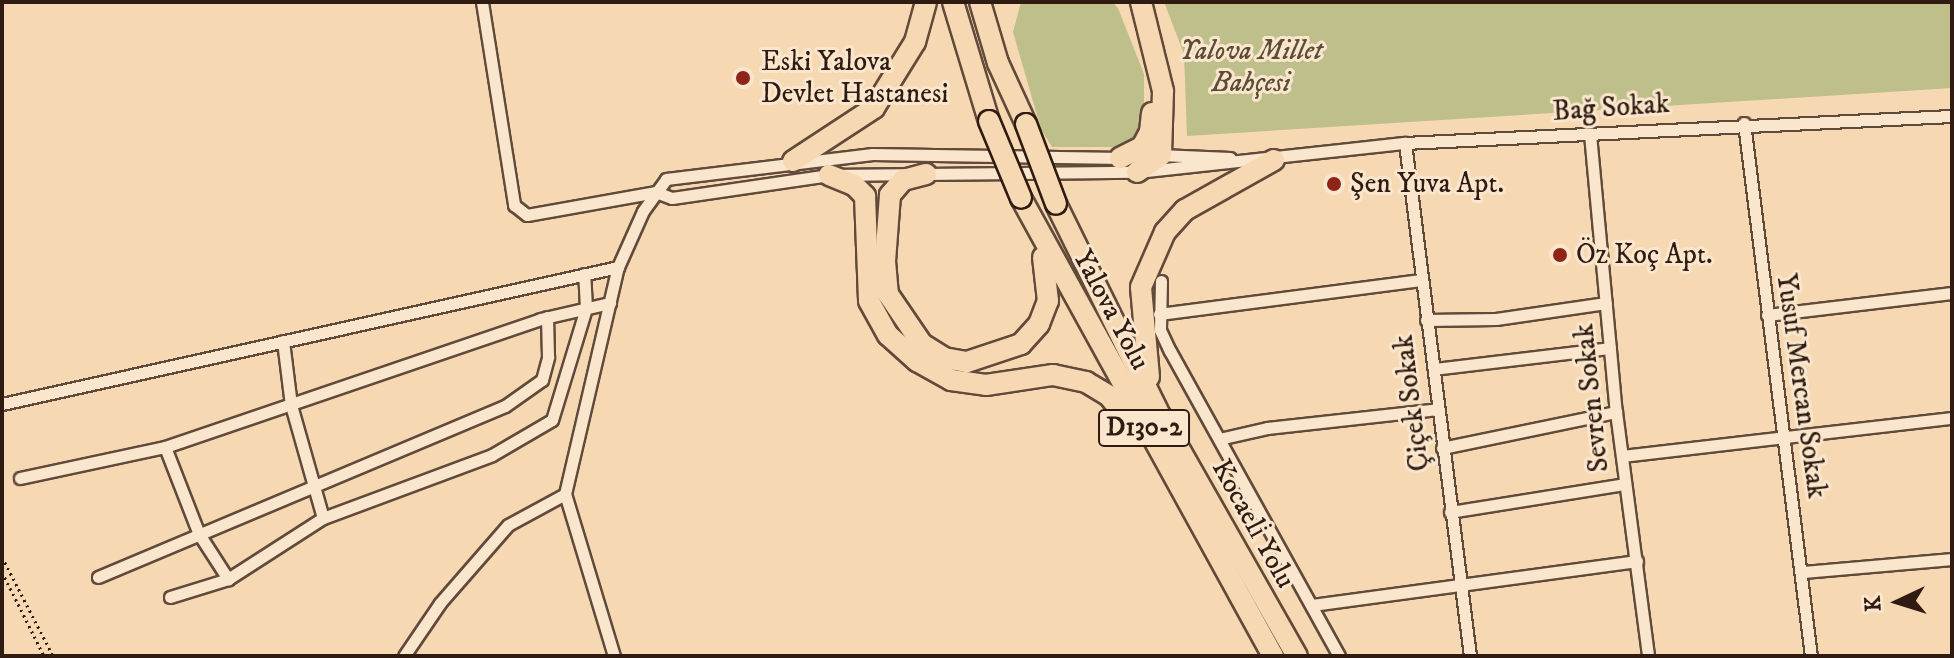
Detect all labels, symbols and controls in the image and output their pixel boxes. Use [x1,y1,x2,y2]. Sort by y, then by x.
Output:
park label: Yalova Millet Bahçesi [1180,34,1322,100]
place label: Eski Yalova Devlet Hastanesi [761,45,948,111]
marker: Eski Yalova Devlet Hastanesi [732,67,754,89]
street label: Bağ Sokak [1551,87,1671,129]
place label: Şen Yuva Apt. [1350,167,1504,201]
marker: Şen Yuva Apt. [1325,175,1343,193]
place label: Öz Koç Apt. [1576,238,1713,272]
street label: Yalova Yolu [1065,244,1157,376]
marker: Öz Koç Apt. [1551,246,1569,264]
street label: Yusuf Mercan Sokak [1769,271,1833,501]
street label: Sevren Sokak [1567,322,1617,474]
street label: Çiçek Sokak [1387,333,1437,473]
road number: D130-2 [1098,406,1190,450]
street label: Kocaeli̇ Yolu [1204,454,1302,594]
north arrow [1858,562,1938,642]
text: K [1860,595,1888,612]

